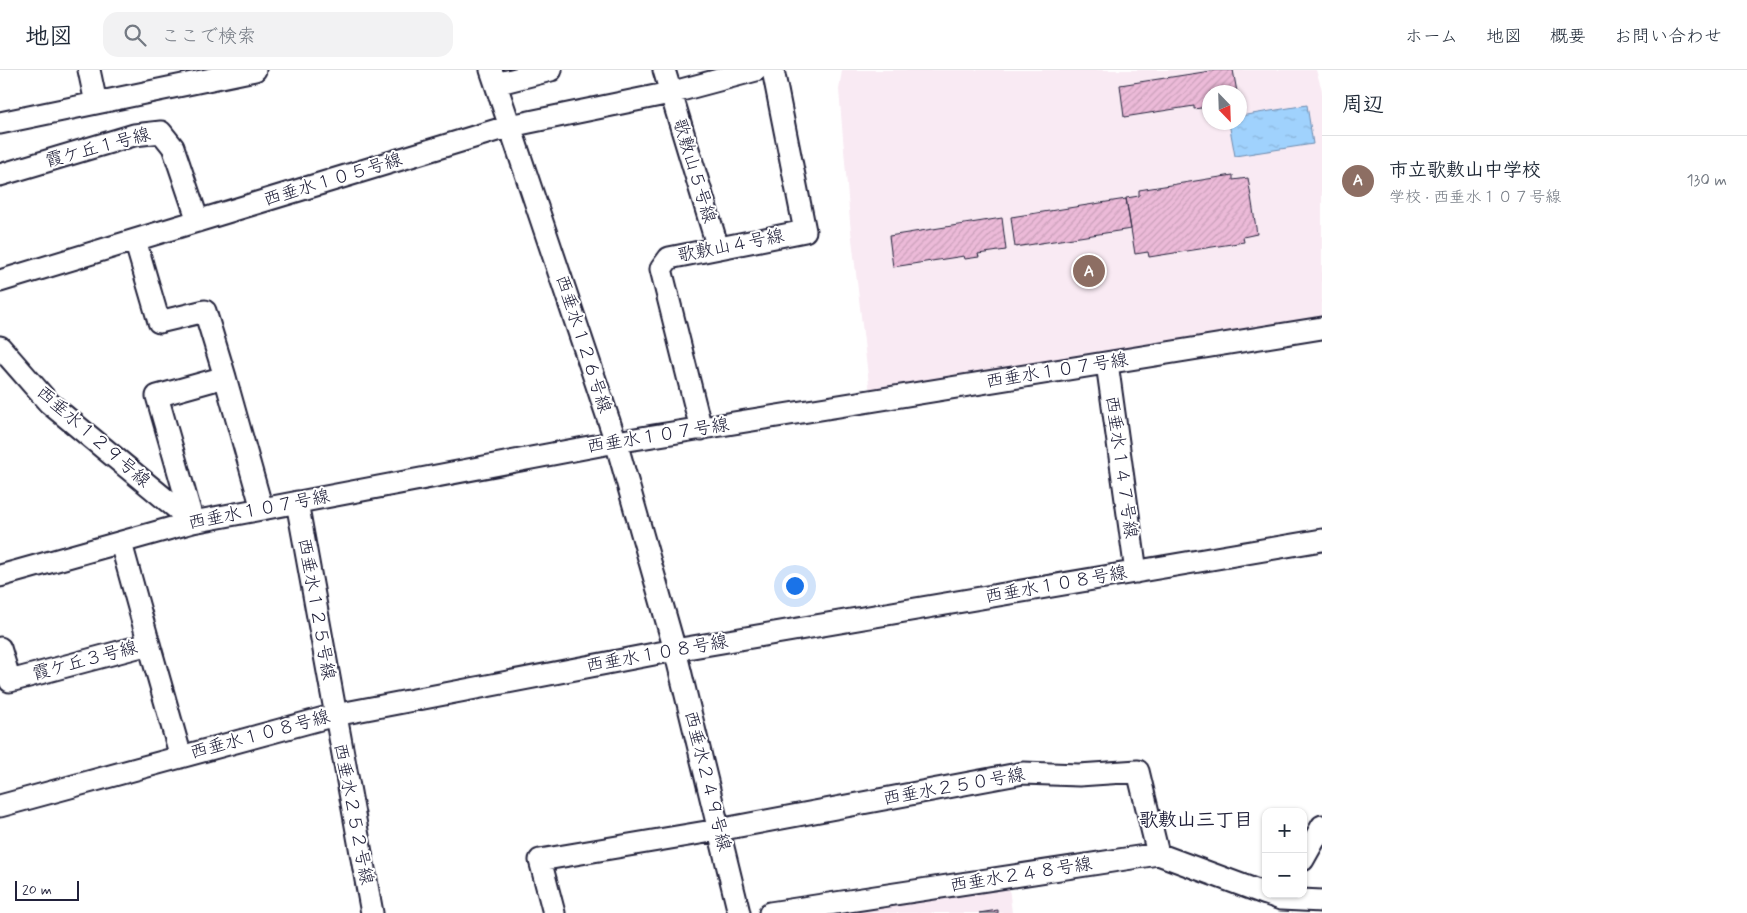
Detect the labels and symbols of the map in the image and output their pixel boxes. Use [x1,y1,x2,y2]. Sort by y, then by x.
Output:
north arrow [1202,85,1247,130]
street label: 歌敷山５号線 [667,116,721,226]
street label: 霞ケ丘１号線 [43,122,153,174]
street label: 西垂水１０５号線 [261,147,405,213]
street label: 歌敷山４号線 [676,224,786,268]
pin: A [1073,252,1105,290]
street label: 西垂水１２６号線 [549,272,617,416]
street label: 西垂水１０７号線 [984,348,1130,394]
street label: 西垂水１２９号線 [31,381,155,493]
street label: 西垂水１４７号線 [1099,394,1143,540]
street label: 西垂水１０７号線 [585,413,731,459]
street label: 西垂水１０７号線 [186,484,332,536]
street label: 西垂水１２５号線 [292,536,340,682]
street label: 西垂水１０８号線 [983,561,1129,609]
your location [782,573,808,599]
street label: 西垂水１０８号線 [584,630,730,678]
street label: 霞ケ丘３号線 [30,635,140,687]
street label: 西垂水１０８号線 [187,705,333,765]
street label: 西垂水２４９号線 [678,708,736,854]
street label: 西垂水２５２号線 [327,741,379,887]
street label: 西垂水２５０号線 [881,763,1027,811]
district label: 歌敷山三丁目 [1139,808,1253,833]
street label: 西垂水２４８号線 [948,852,1094,898]
scale bar [15,878,79,901]

